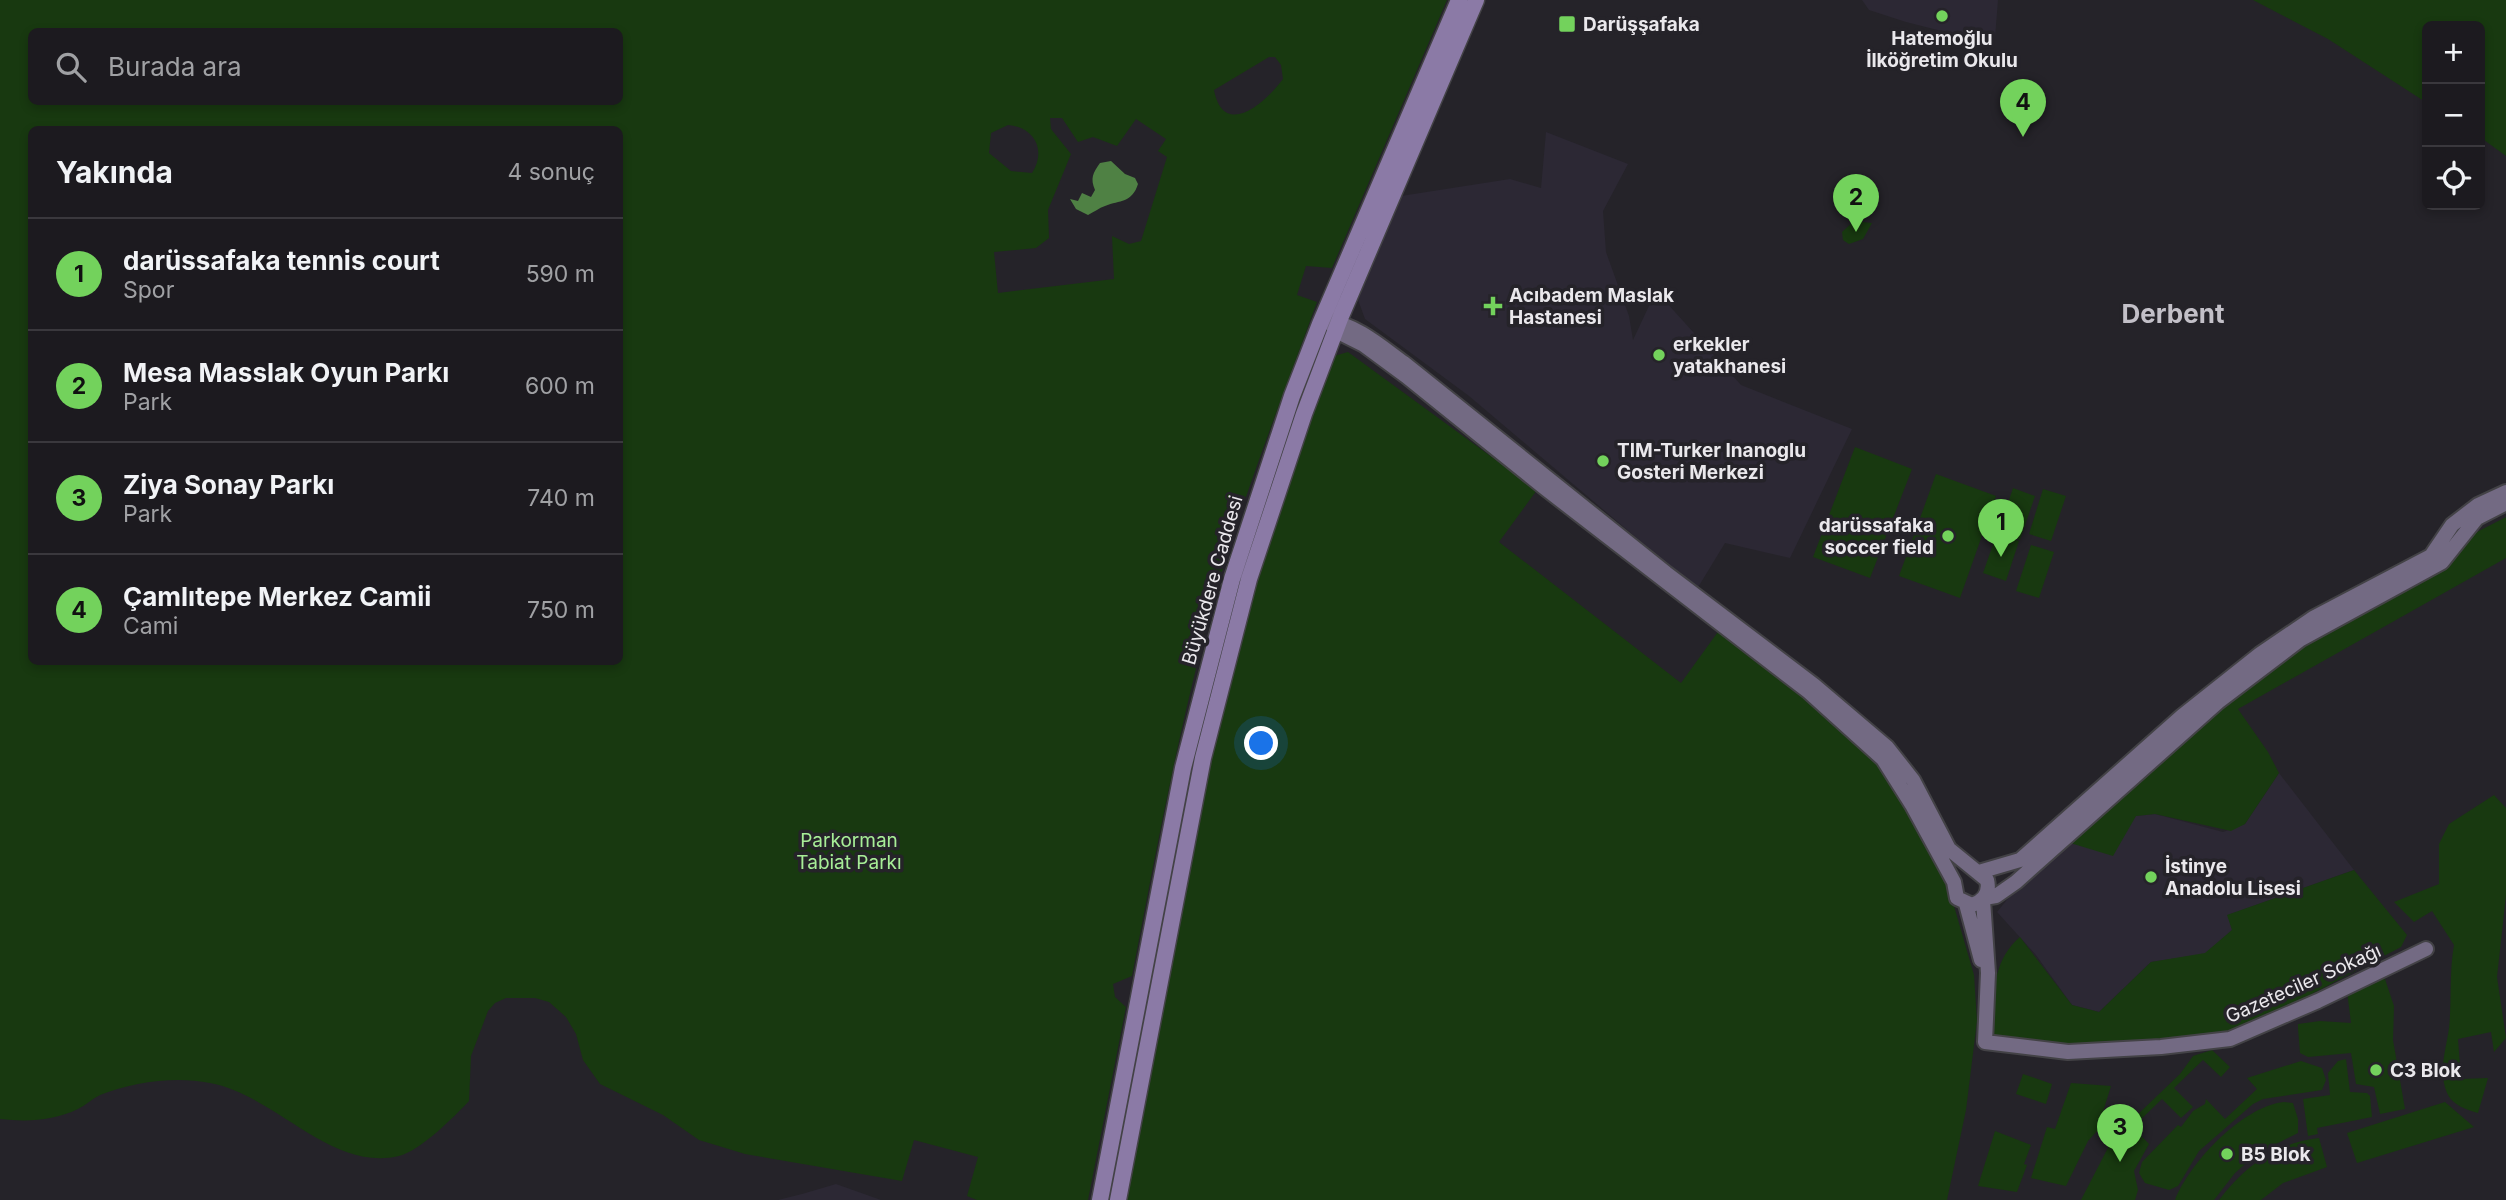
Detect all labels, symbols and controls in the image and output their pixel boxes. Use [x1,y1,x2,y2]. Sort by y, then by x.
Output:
marker: Hatemoğlu İlköğretim Okulu [1934,8,1950,24]
place label: Darüşşafaka [1583,13,1700,36]
marker: Darüşşafaka [1557,14,1577,34]
map controls [2422,21,2485,210]
button: + [2422,21,2485,84]
place label: Hatemoğlu İlköğretim Okulu [1866,27,2018,72]
search box [28,28,623,105]
icon: search [52,48,90,86]
text: Burada ara [108,51,242,82]
pin: 4 [2000,79,2046,137]
button: − [2422,84,2485,147]
button: locate [2422,147,2485,210]
text: Yakında [56,154,173,190]
text: 4 sonuç [507,158,595,186]
pin: 2 [1833,174,1879,232]
text: darüssafaka tennis court [123,245,440,276]
text: 1 [74,260,84,288]
text: 590 m [526,260,595,288]
text: Spor [123,276,174,304]
place label: Acıbadem Maslak Hastanesi [1509,284,1674,329]
marker: Acıbadem Maslak Hastanesi [1483,296,1503,316]
district label: Derbent [2122,298,2225,329]
place label: erkekler yatakhanesi [1673,333,1786,378]
marker: erkekler yatakhanesi [1651,347,1667,363]
text: Mesa Masslak Oyun Parkı [123,357,449,388]
text: 2 [72,372,86,400]
text: 600 m [525,372,595,400]
text: Park [123,388,172,416]
place label: TIM-Turker Inanoglu Gosteri Merkezi [1617,439,1806,484]
marker: TIM-Turker Inanoglu Gosteri Merkezi [1595,453,1611,469]
text: Ziya Sonay Parkı [123,469,334,500]
text: 3 [72,484,86,512]
text: 740 m [527,484,595,512]
street label: Büyükdere Caddesi [1177,493,1248,667]
pin: 1 [1978,499,2024,557]
text: Park [123,500,172,528]
place label: darüssafaka soccer field [1819,514,1934,559]
marker: darüssafaka soccer field [1940,528,1956,544]
text: Çamlıtepe Merkez Camii [123,581,431,612]
text: 4 [71,596,87,624]
text: 750 m [527,596,595,624]
text: Cami [123,612,178,640]
your location [1244,726,1278,760]
park label: Parkorman Tabiat Parkı [796,829,902,874]
place label: İstinye Anadolu Lisesi [2165,855,2301,900]
marker: İstinye Anadolu Lisesi [2143,869,2159,885]
street label: Gazeteciler Sokağı [2222,939,2385,1028]
place label: C3 Blok [2390,1059,2461,1082]
marker: C3 Blok [2368,1062,2384,1078]
pin: 3 [2097,1104,2143,1162]
place label: B5 Blok [2241,1143,2311,1166]
marker: B5 Blok [2219,1146,2235,1162]

